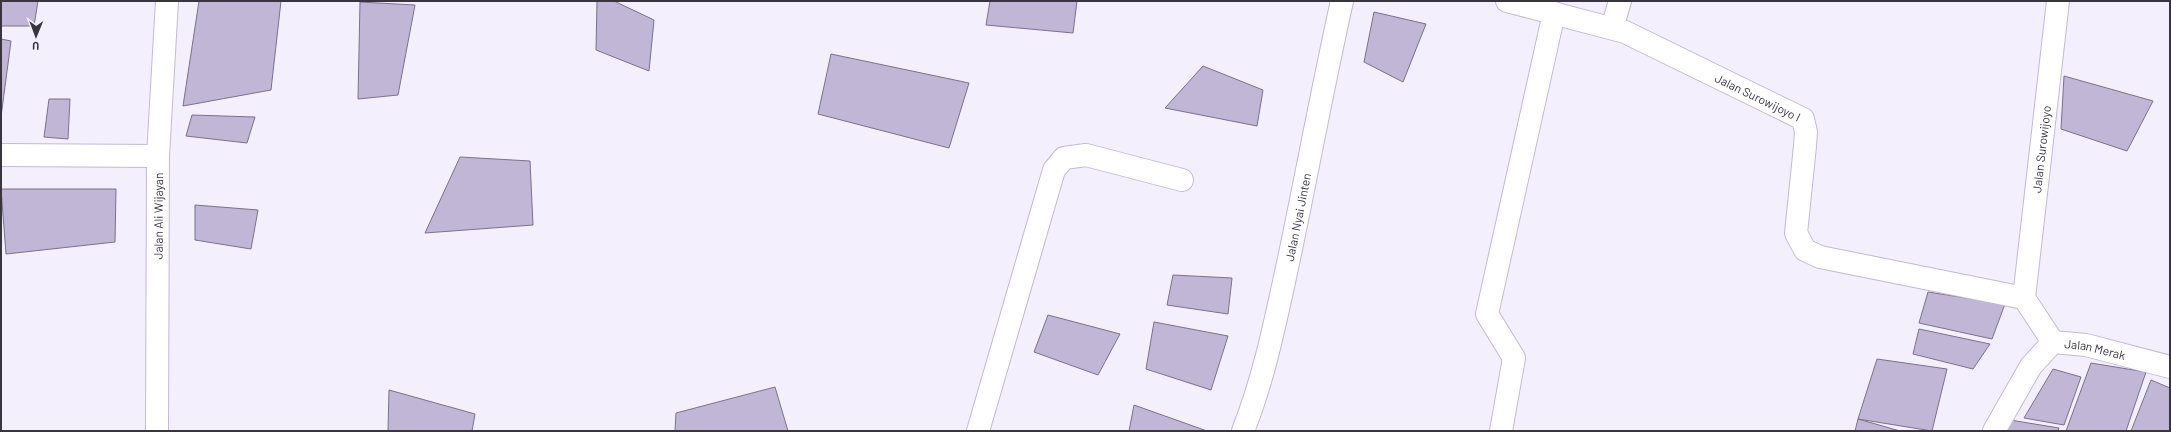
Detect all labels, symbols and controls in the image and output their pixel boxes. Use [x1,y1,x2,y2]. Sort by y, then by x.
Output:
north arrow [16,16,56,56]
text: U [32,40,39,53]
street label: Jalan Surowijoyo I [1713,70,1803,124]
street label: Jalan Surowijoyo [2029,105,2053,193]
street label: Jalan Ali Wijayan [151,172,165,260]
street label: Jalan Nyai Jinten [1282,172,1313,262]
street label: Jalan Merak [2064,336,2127,362]

